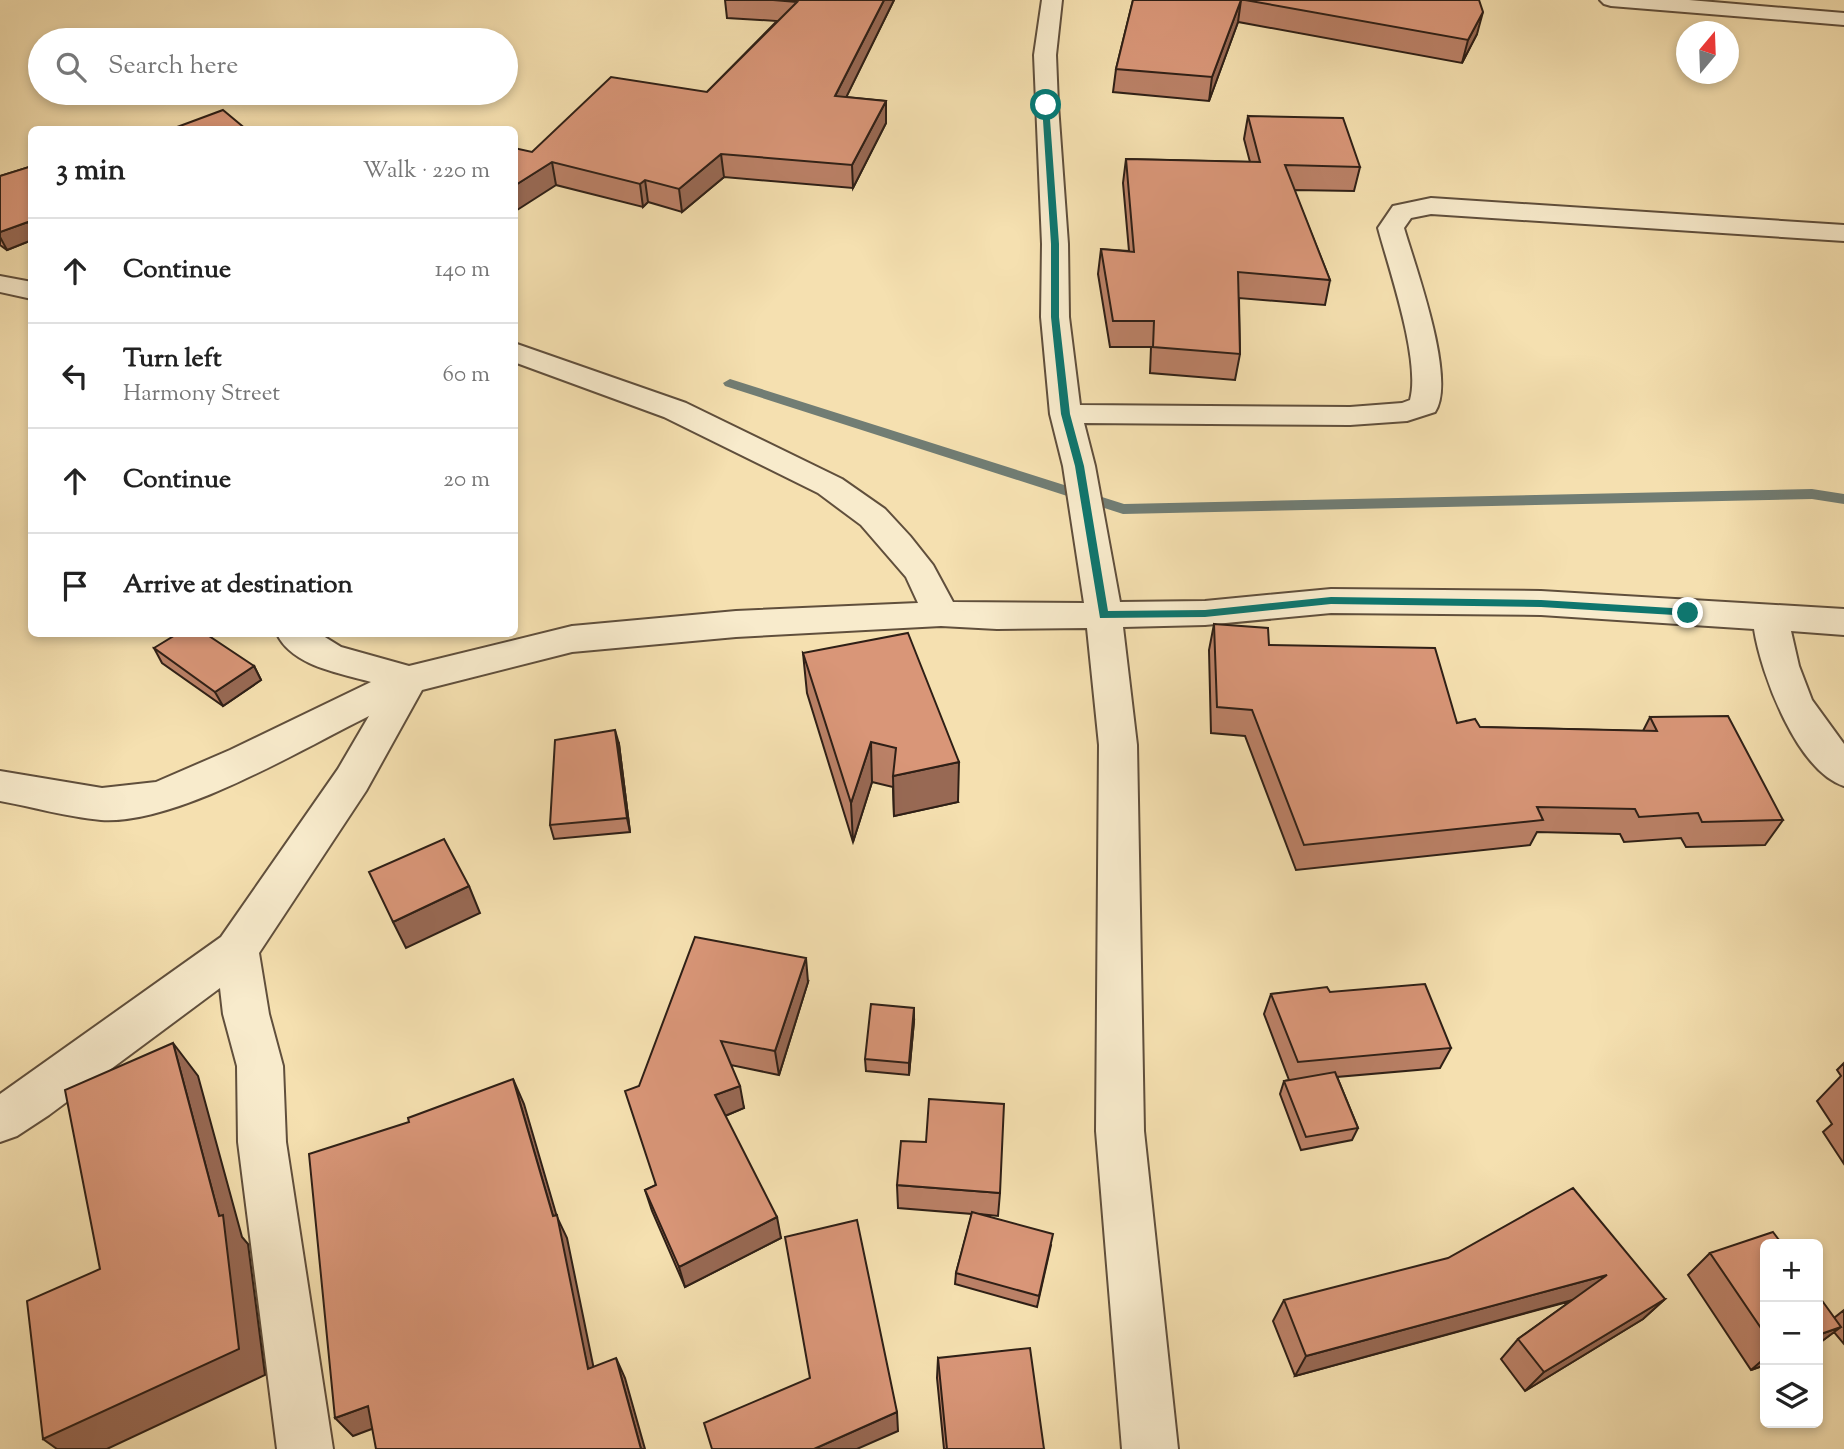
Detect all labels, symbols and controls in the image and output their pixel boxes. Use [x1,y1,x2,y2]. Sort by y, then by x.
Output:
north arrow [1676,21,1739,84]
search box [28,28,518,105]
icon: search [52,48,90,86]
text: Search here [108,48,238,85]
route start [1030,89,1061,120]
text: 3 min [56,150,126,193]
text: Walk · 220 m [363,155,490,188]
icon: ahead [56,252,94,290]
text: Continue [123,252,231,289]
text: 140 m [435,254,490,287]
text: Turn left [123,341,222,378]
icon: left [56,357,94,395]
text: 60 m [442,359,490,392]
text: Harmony Street [123,378,280,411]
icon: ahead [56,462,94,500]
text: Continue [123,462,231,499]
text: 20 m [443,464,490,497]
icon: arrive [56,567,94,605]
text: Arrive at destination [123,567,353,604]
route end [1672,597,1703,628]
map controls [1760,1239,1823,1428]
button: + [1760,1239,1823,1302]
button: − [1760,1302,1823,1365]
button: layers [1760,1365,1823,1428]

